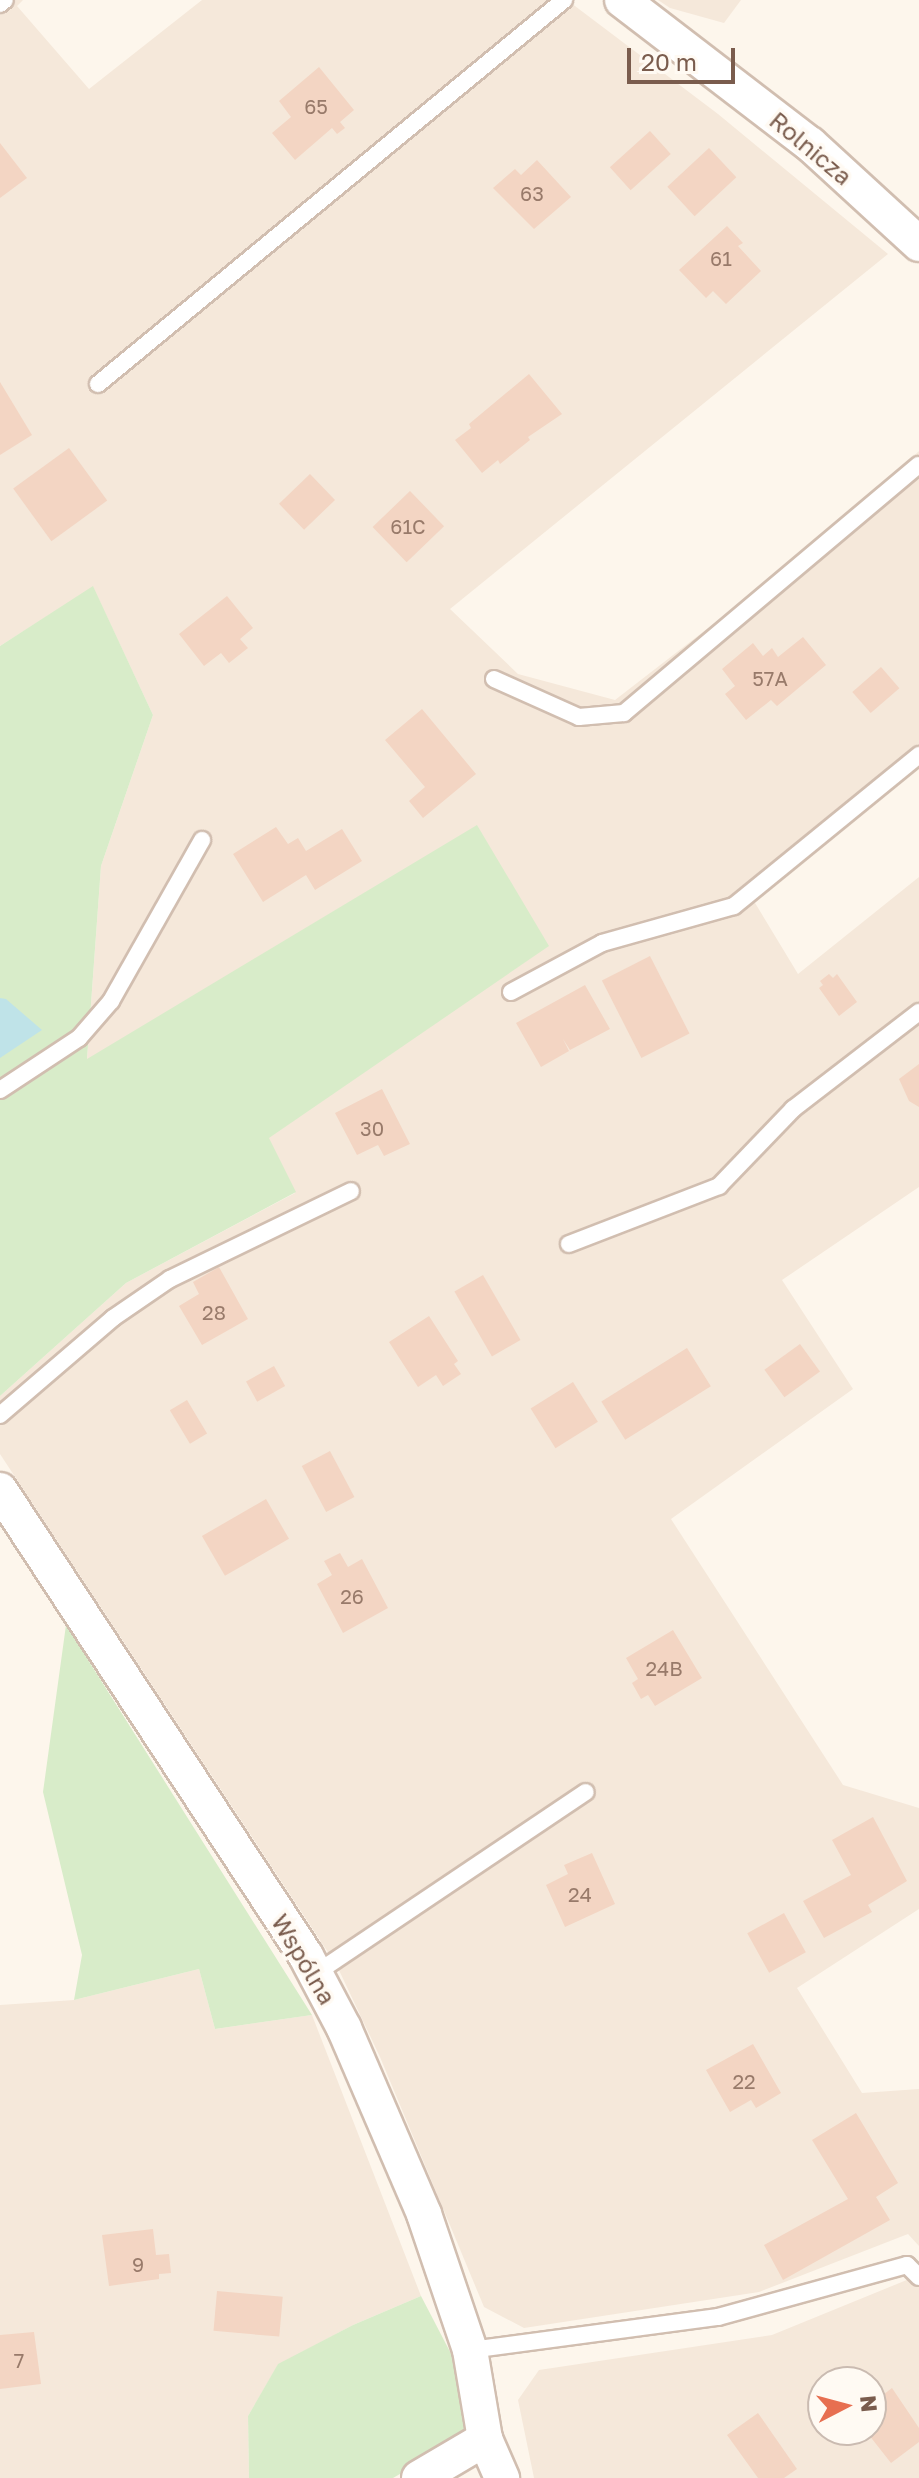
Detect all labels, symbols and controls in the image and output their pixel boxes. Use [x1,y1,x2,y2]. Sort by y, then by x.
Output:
scale bar [631,32,739,82]
text: 20 m [641,47,697,76]
house number: 65 [304,94,328,118]
street label: Rolnicza [764,105,858,191]
house number: 63 [520,181,544,205]
house number: 61 [710,246,732,270]
house number: 61C [390,514,426,538]
house number: 57A [752,666,788,690]
house number: 30 [360,1116,384,1140]
house number: 28 [202,1300,226,1324]
house number: 26 [340,1584,364,1608]
house number: 24B [645,1656,683,1680]
house number: 24 [568,1882,592,1906]
street label: Wspólna [266,1909,342,2009]
house number: 22 [732,2069,756,2093]
house number: 9 [132,2252,144,2276]
house number: 7 [14,2348,24,2372]
north arrow [807,2366,887,2446]
text: N [855,2394,884,2413]

